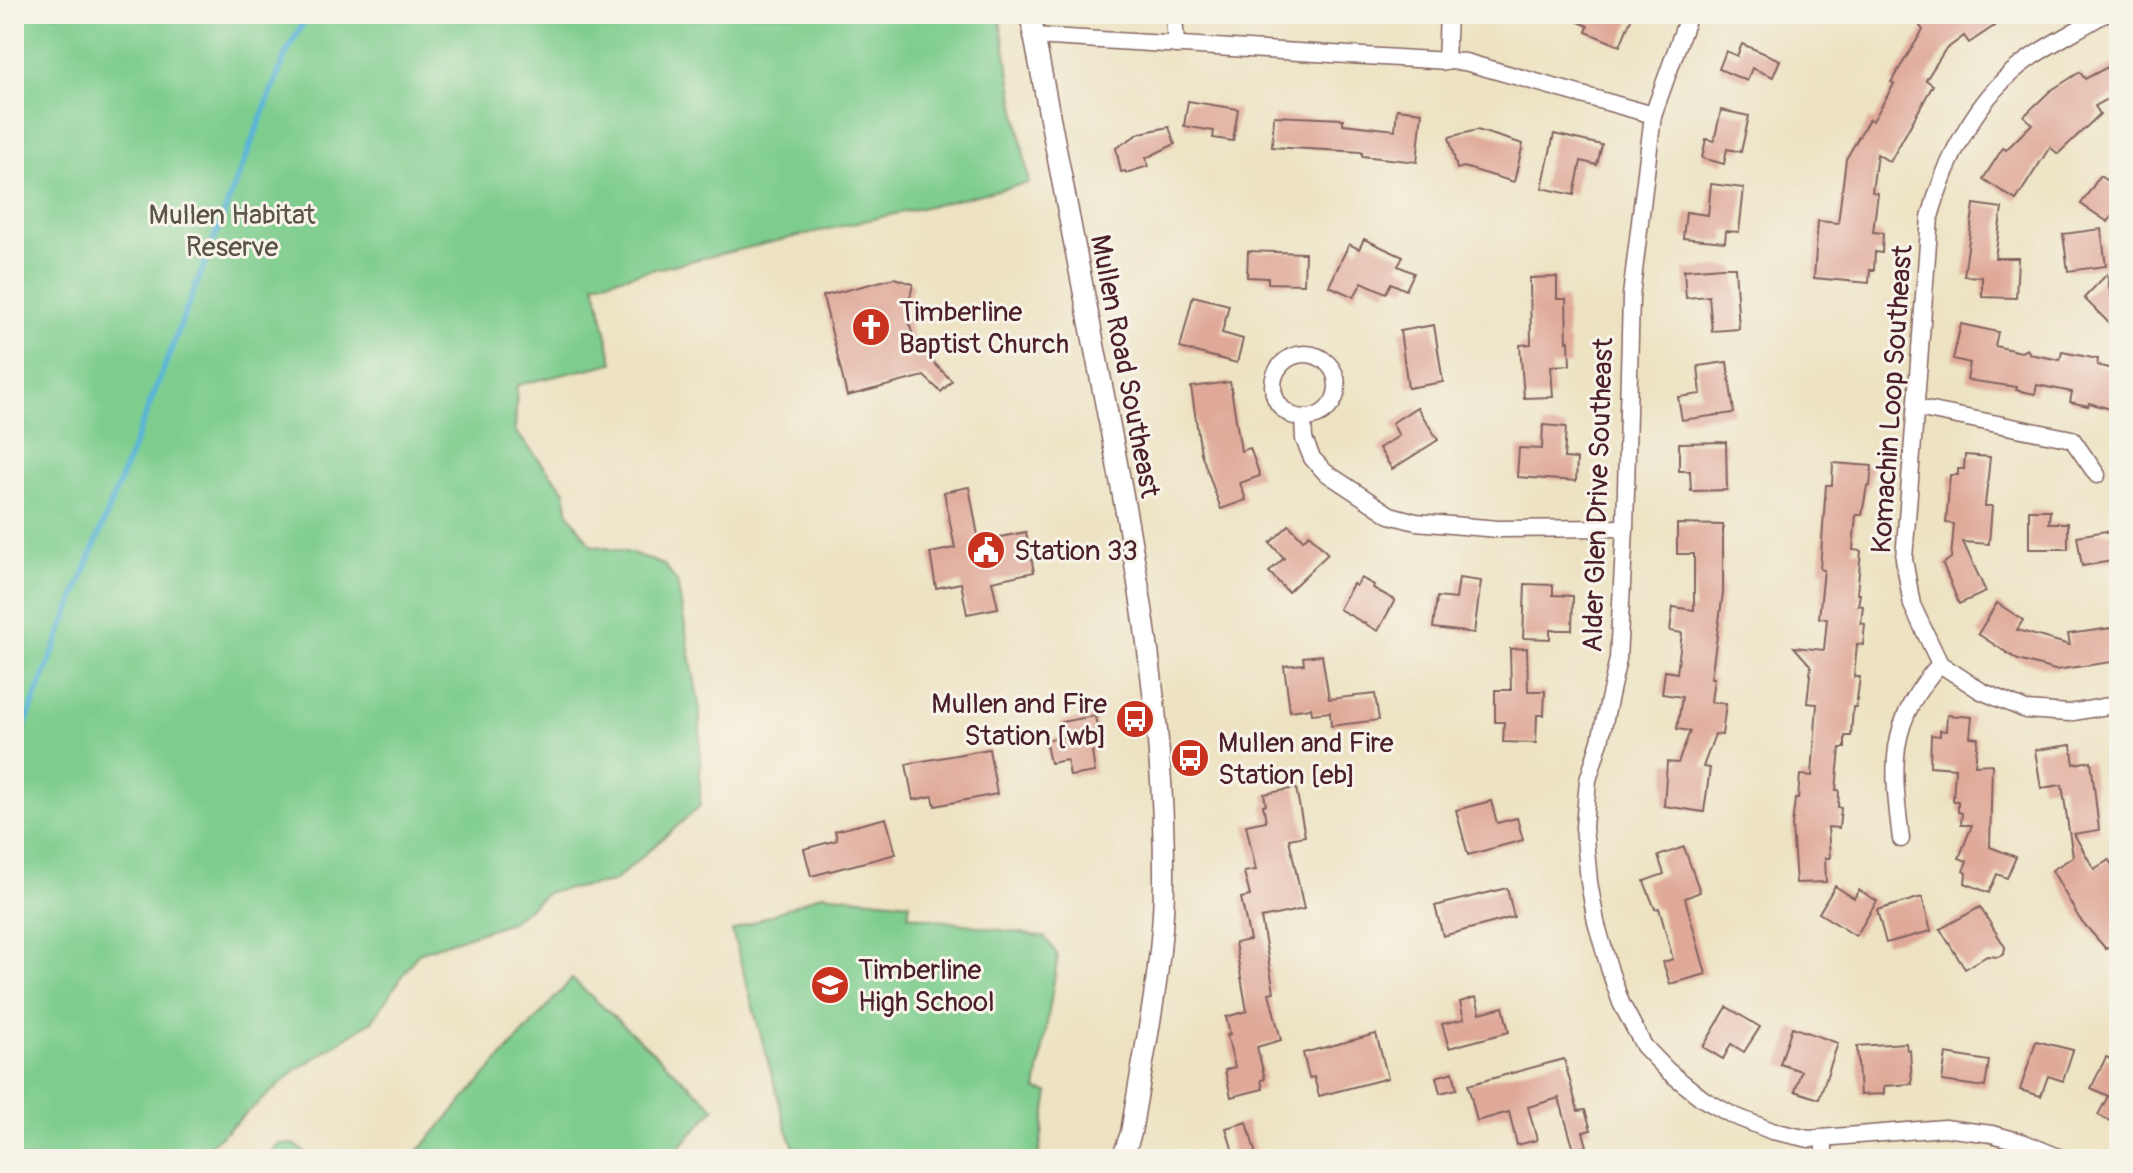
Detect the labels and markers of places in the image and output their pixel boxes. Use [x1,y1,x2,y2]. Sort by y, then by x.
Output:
place label: Timberline Baptist Church [899,295,1069,362]
church icon: Timberline Baptist Church [850,306,892,348]
public building icon: Station 33 [965,529,1007,571]
place label: Station 33 [1014,534,1138,569]
place label: Mullen and Fire Station [wb] [931,687,1107,754]
bus stop icon: Mullen and Fire Station [wb] [1114,698,1156,740]
place label: Mullen and Fire Station [eb] [1218,726,1394,793]
bus stop icon: Mullen and Fire Station [eb] [1169,737,1211,779]
place label: Timberline High School [858,953,995,1020]
school or university icon: Timberline High School [809,964,851,1006]

